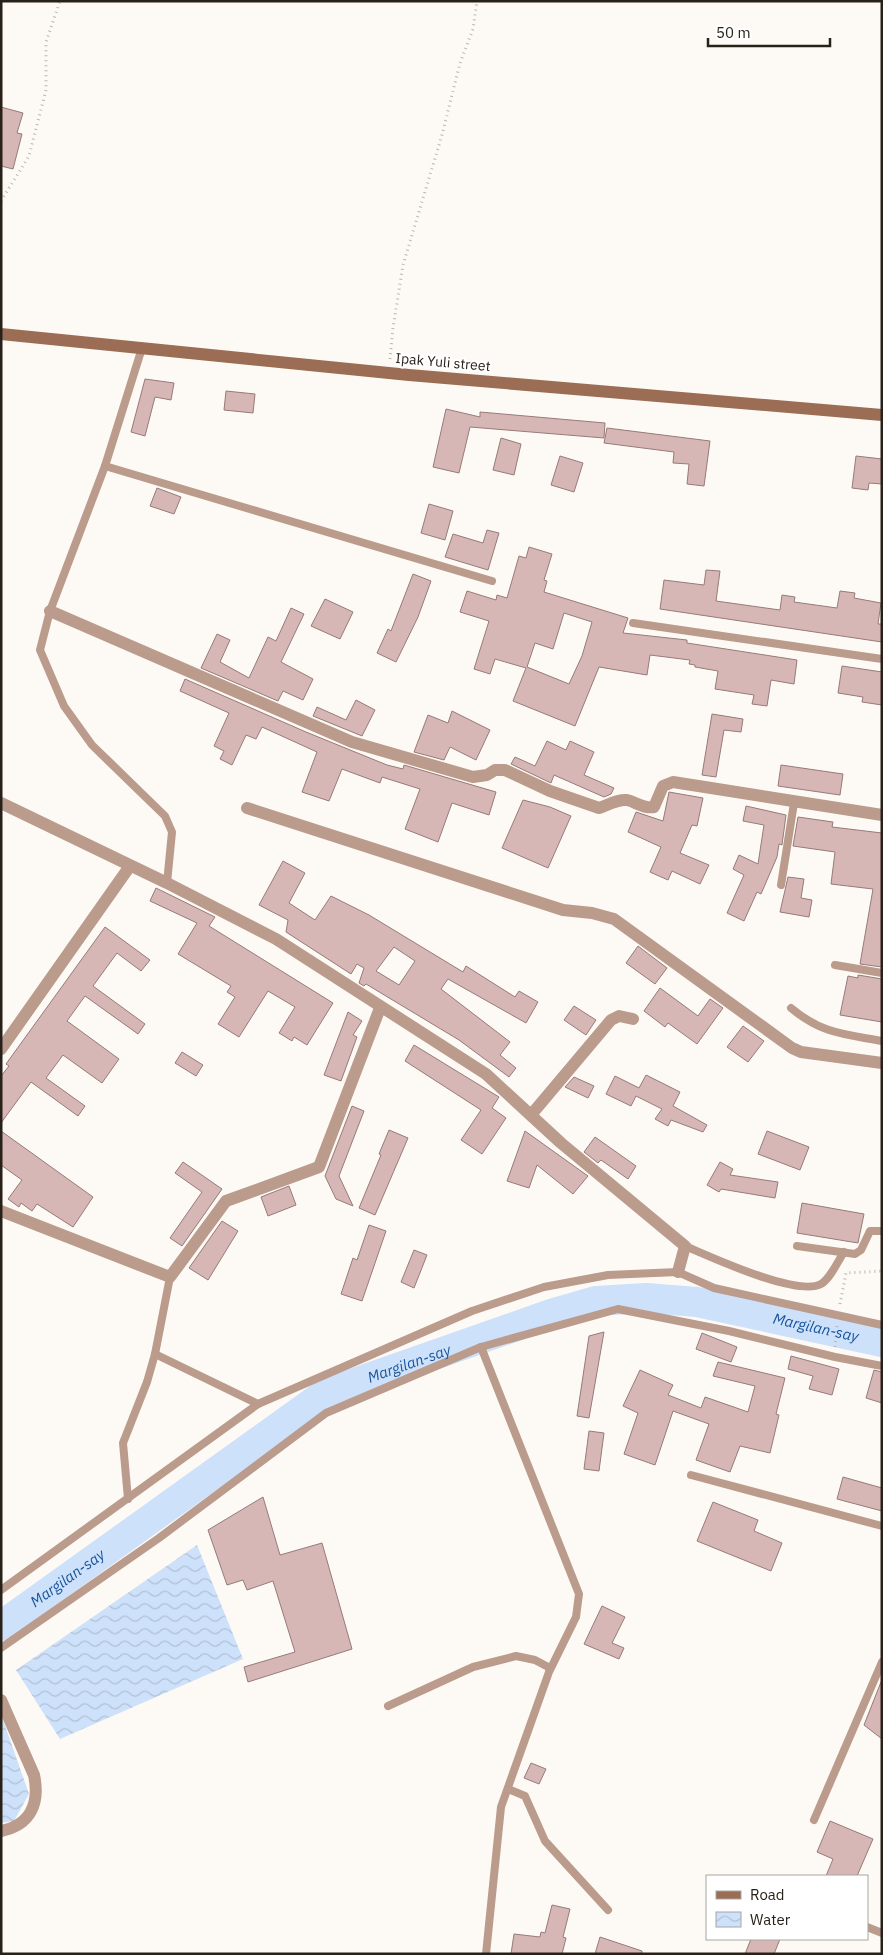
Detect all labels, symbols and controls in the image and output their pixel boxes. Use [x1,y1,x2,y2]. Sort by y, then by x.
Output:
scale bar [708,15,830,47]
text: 50 m [716,23,751,42]
street label: Ipak Yuli street [395,349,491,375]
water label: Margilan-say [771,1309,861,1346]
water label: Margilan-say [365,1340,454,1387]
water label: Margilan-say [26,1544,109,1611]
legend [706,1875,868,1940]
text: Road [750,1885,785,1904]
text: Water [750,1910,791,1929]

